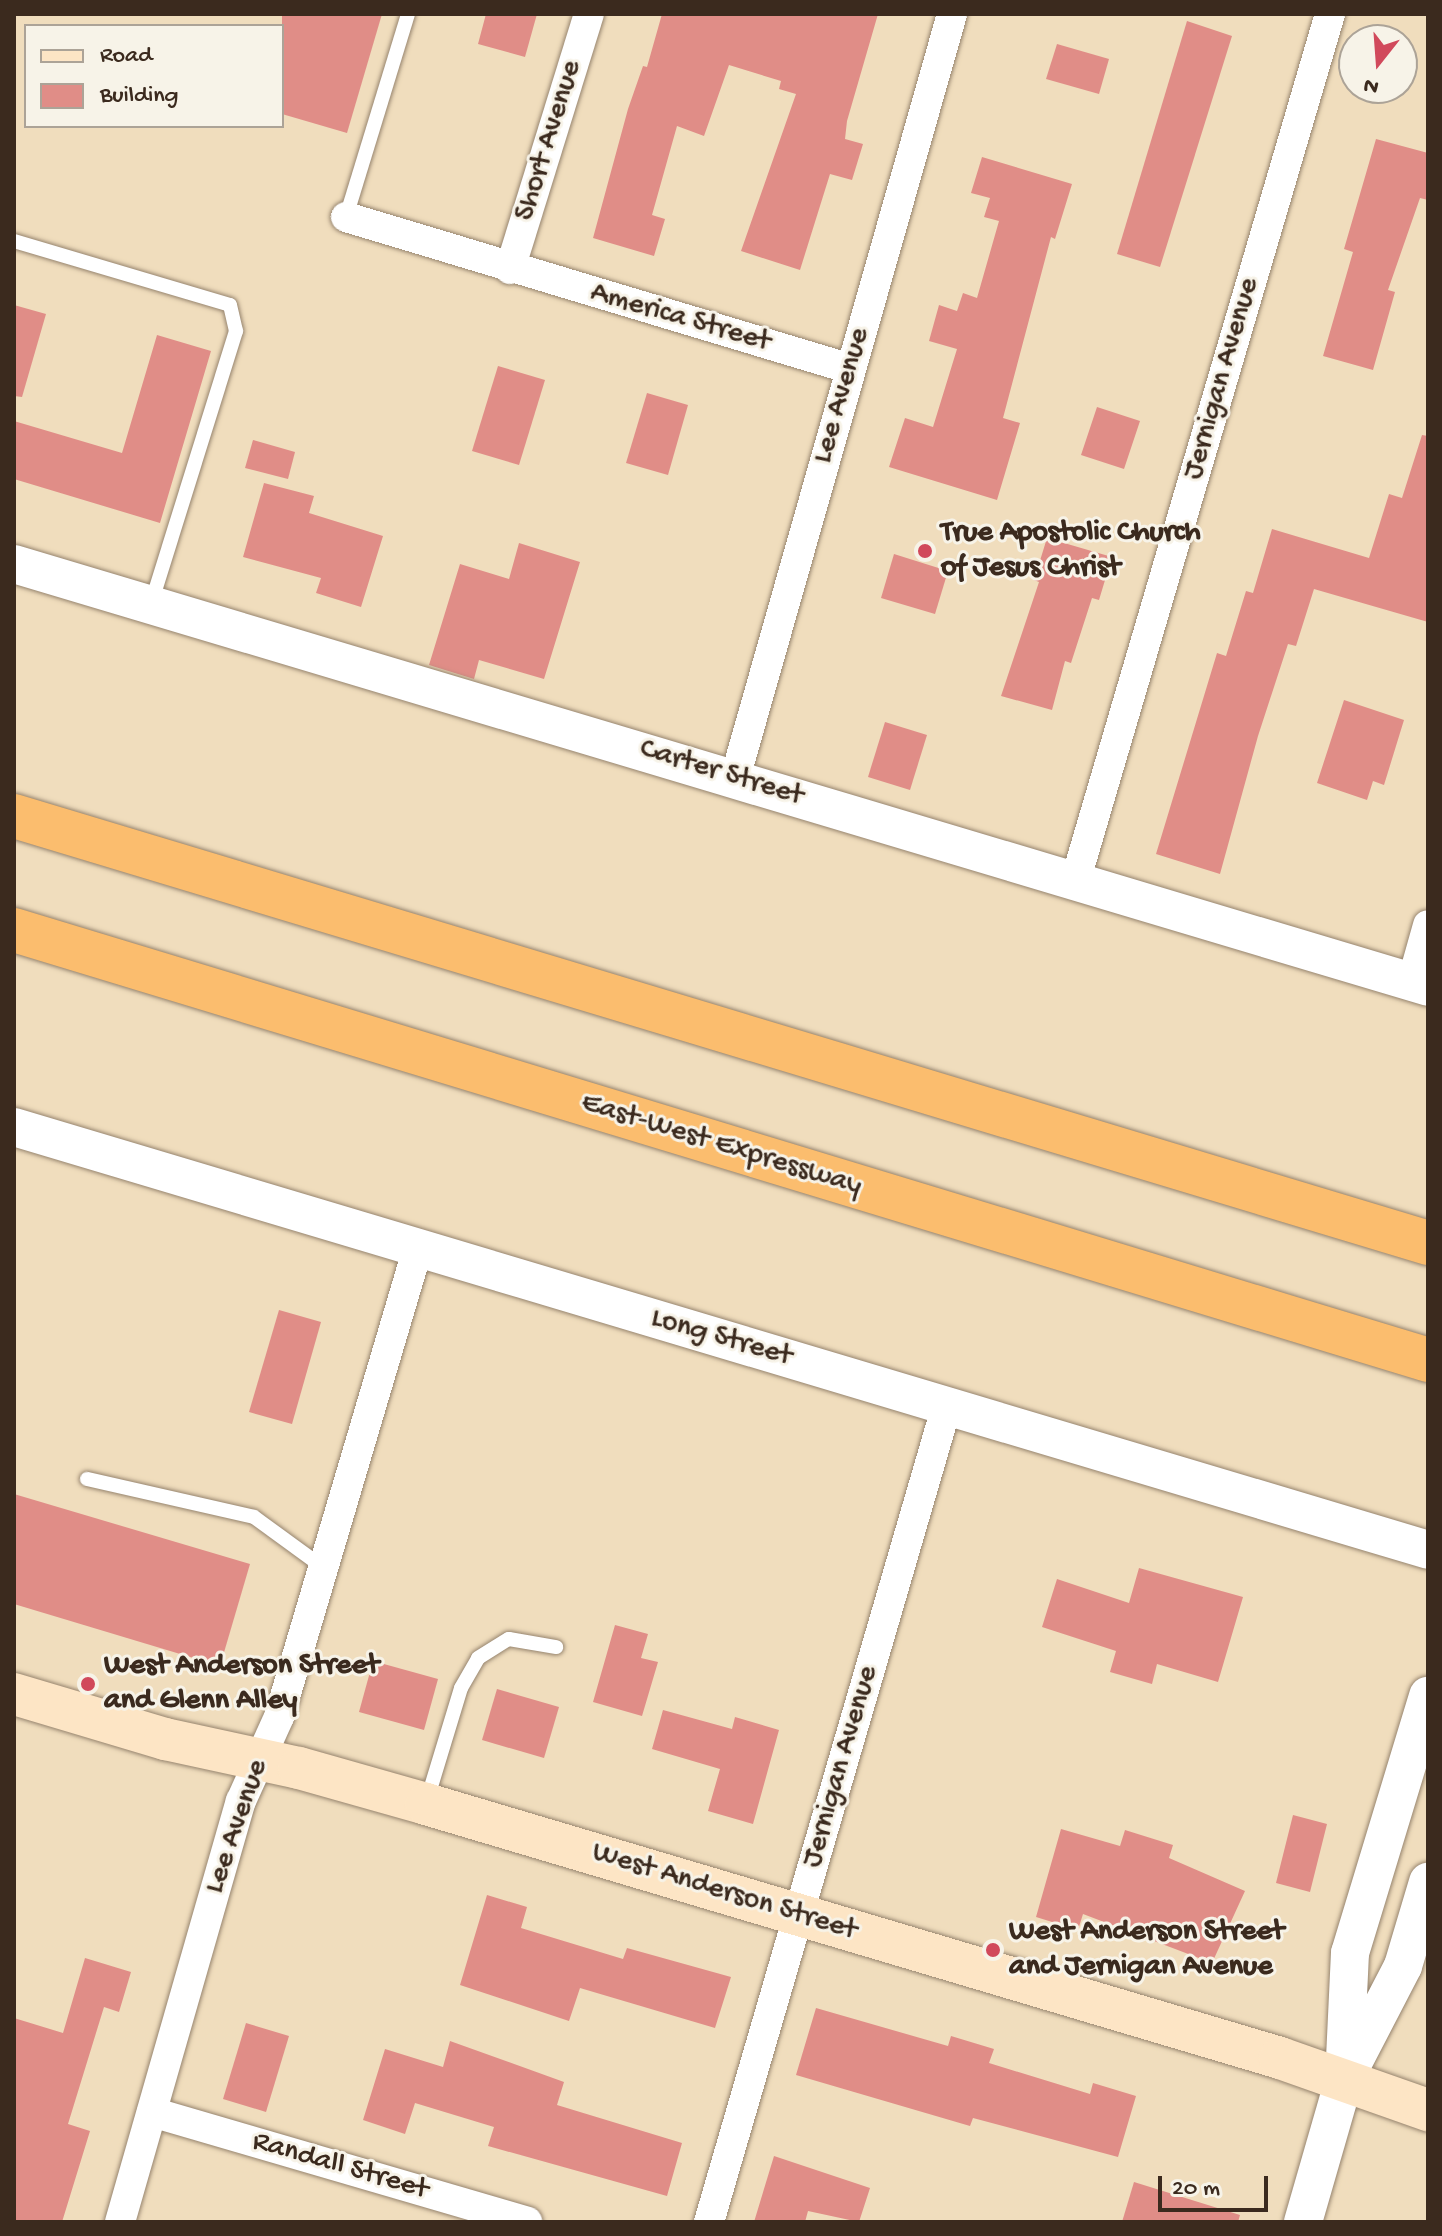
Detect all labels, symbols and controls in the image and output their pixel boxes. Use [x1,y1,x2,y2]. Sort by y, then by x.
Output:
legend [24,24,284,128]
north arrow [1338,24,1418,104]
text: Road [100,42,152,71]
street label: Short Avenue [509,56,591,226]
text: N [1361,71,1382,100]
text: Building [100,82,178,111]
street label: Jernigan Avenue [1177,274,1269,484]
street label: America Street [586,276,774,362]
street label: Lee Avenue [807,324,879,468]
place label: True Apostolic Church of Jesus Christ [941,516,1201,586]
marker: True Apostolic Church of Jesus Christ [916,542,934,560]
street label: Carter Street [635,732,807,816]
street label: East-West Expressway [576,1086,866,1206]
street label: Long Street [646,1302,796,1376]
place label: West Anderson Street and Glenn Alley [104,1649,379,1720]
street label: Jernigan Avenue [796,1662,888,1872]
marker: West Anderson Street and Glenn Alley [79,1675,97,1693]
street label: Lee Avenue [198,1755,278,1899]
street label: West Anderson Street [587,1836,861,1950]
place label: West Anderson Street and Jernigan Avenue [1009,1915,1284,1986]
marker: West Anderson Street and Jernigan Avenue [984,1941,1002,1959]
street label: Randall Street [248,2125,432,2209]
scale bar [1162,2160,1272,2210]
text: 20 m [1172,2175,1220,2204]

